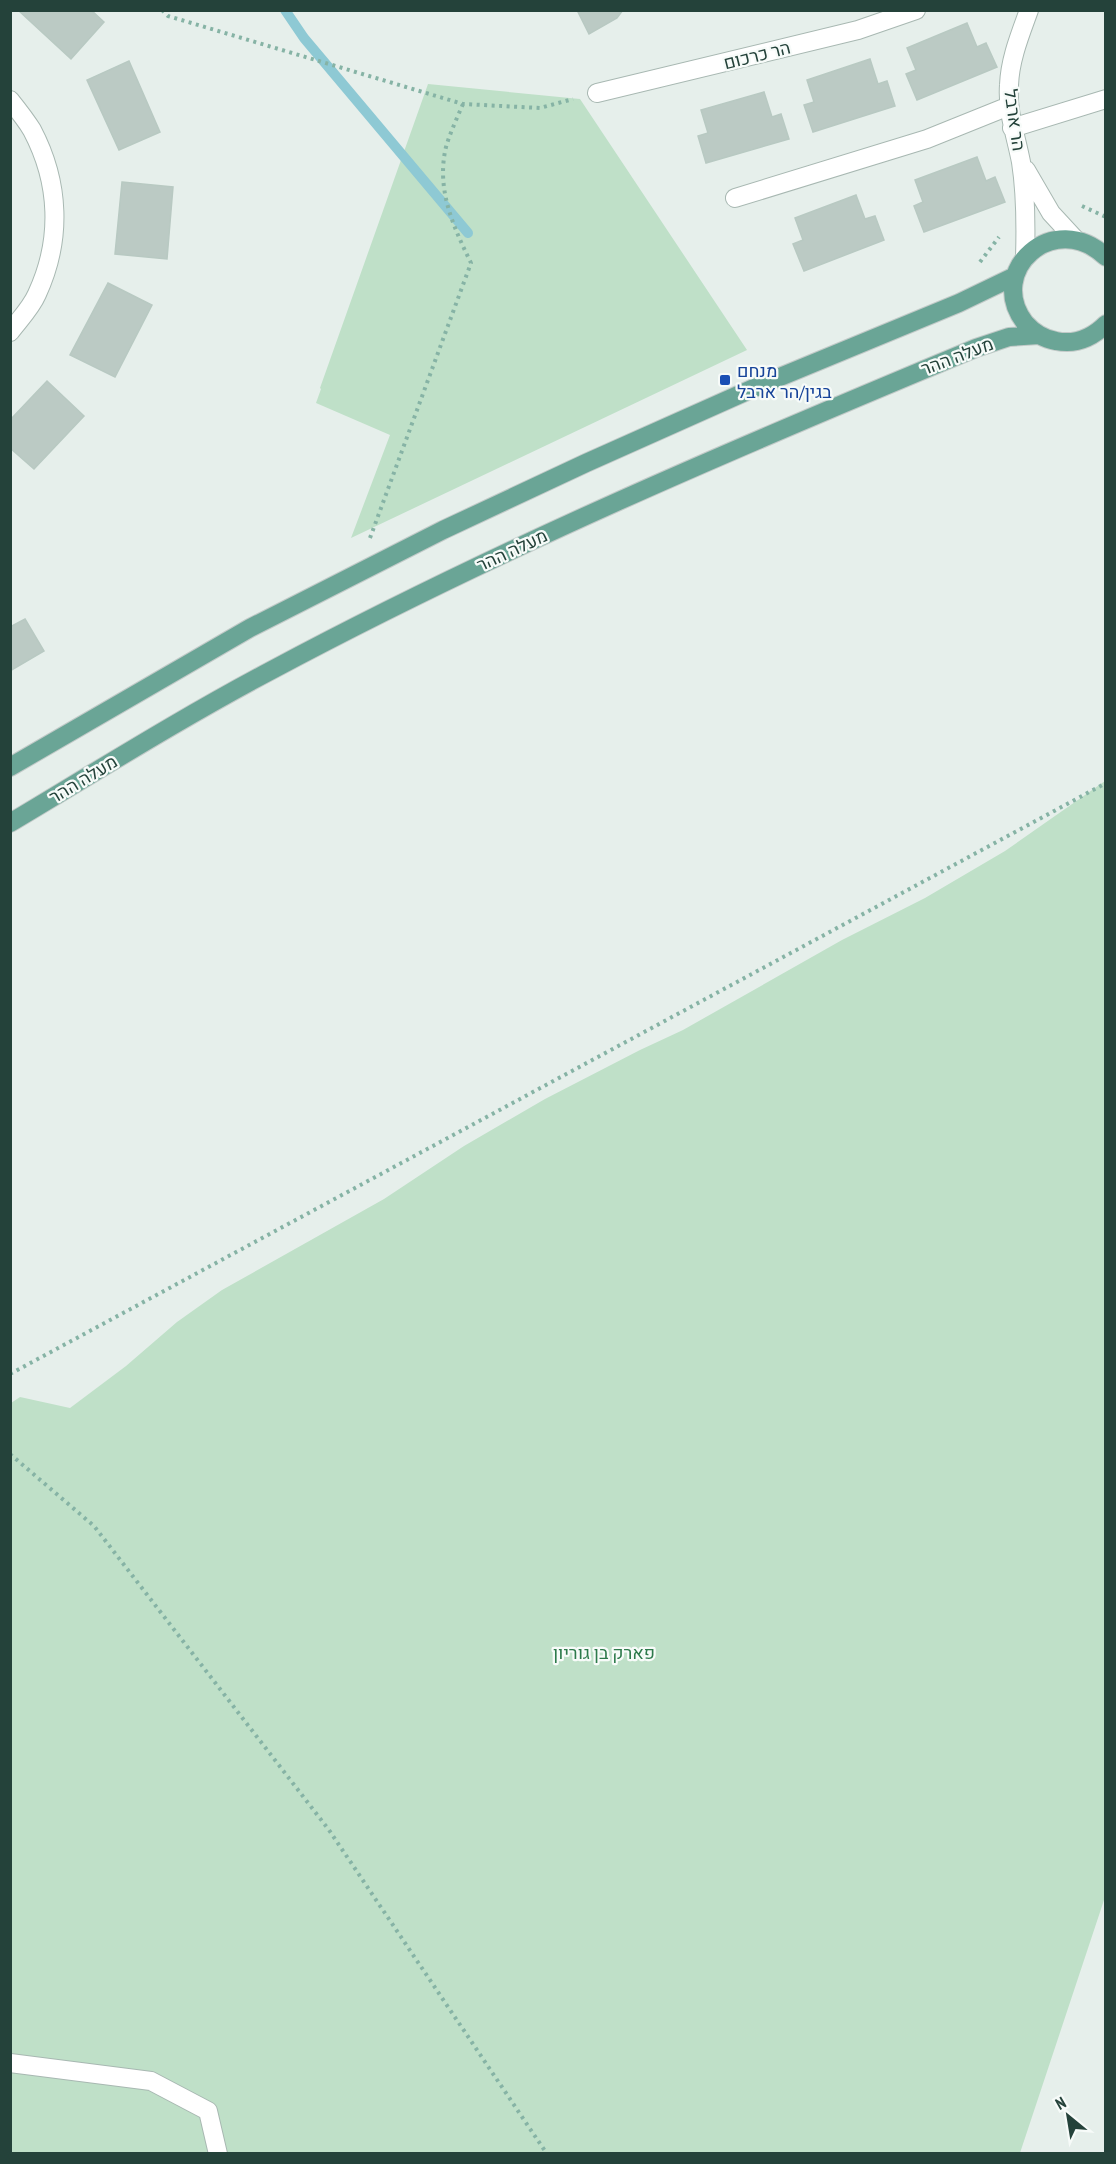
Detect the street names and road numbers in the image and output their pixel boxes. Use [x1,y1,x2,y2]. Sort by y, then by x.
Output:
street label: הר כרכום [721,36,793,74]
street label: הר ארבל [999,88,1031,152]
street label: מעלה ההר [918,332,996,380]
street label: מעלה ההר [473,524,551,576]
street label: מעלה ההר [45,750,121,808]

